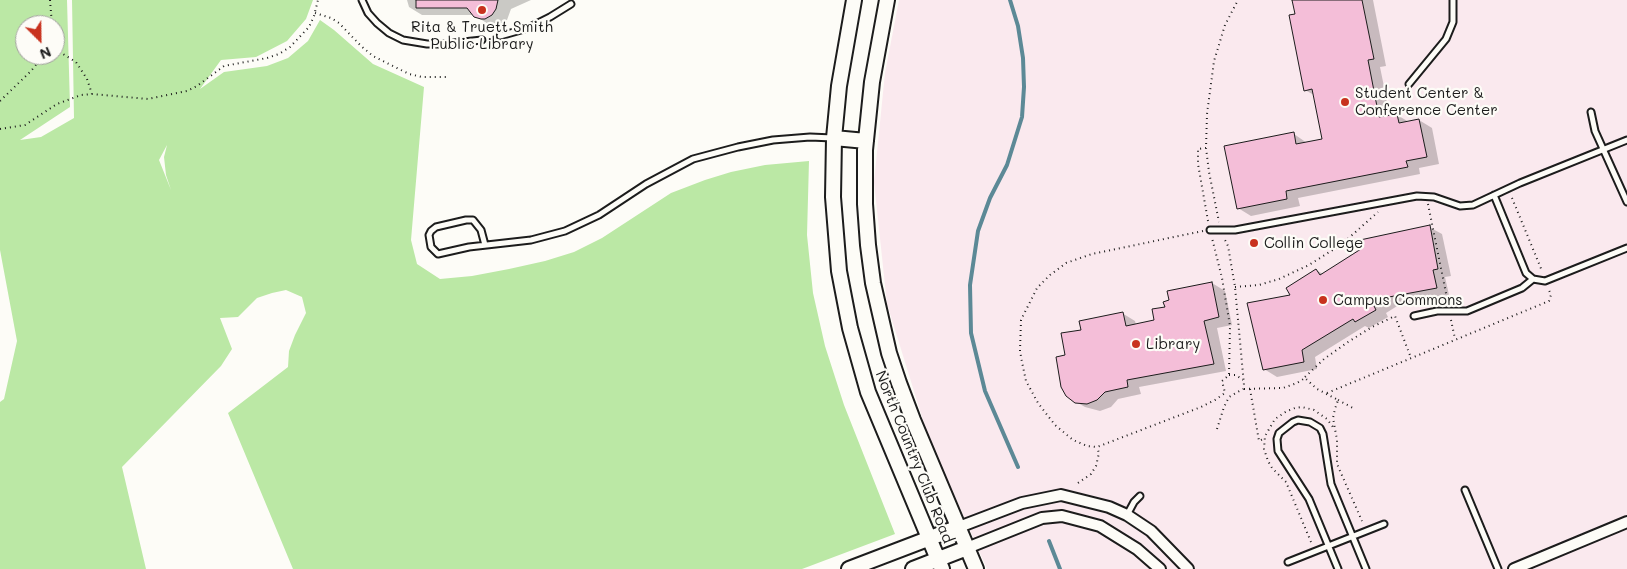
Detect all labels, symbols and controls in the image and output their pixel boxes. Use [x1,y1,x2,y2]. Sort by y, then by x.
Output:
marker: Rita & Truett Smith Public Library [476,4,488,16]
north arrow [15,15,65,65]
place label: Rita & Truett Smith Public Library [411,18,553,53]
text: N [37,43,54,64]
place label: Student Center & Conference Center [1355,84,1498,119]
marker: Student Center & Conference Center [1339,96,1351,108]
place label: Collin College [1264,234,1363,252]
marker: Collin College [1248,237,1260,249]
place label: Campus Commons [1333,291,1463,309]
marker: Campus Commons [1317,294,1329,306]
place label: Library [1146,335,1200,353]
marker: Library [1130,338,1142,350]
street label: North Country Club Road [871,368,957,546]

